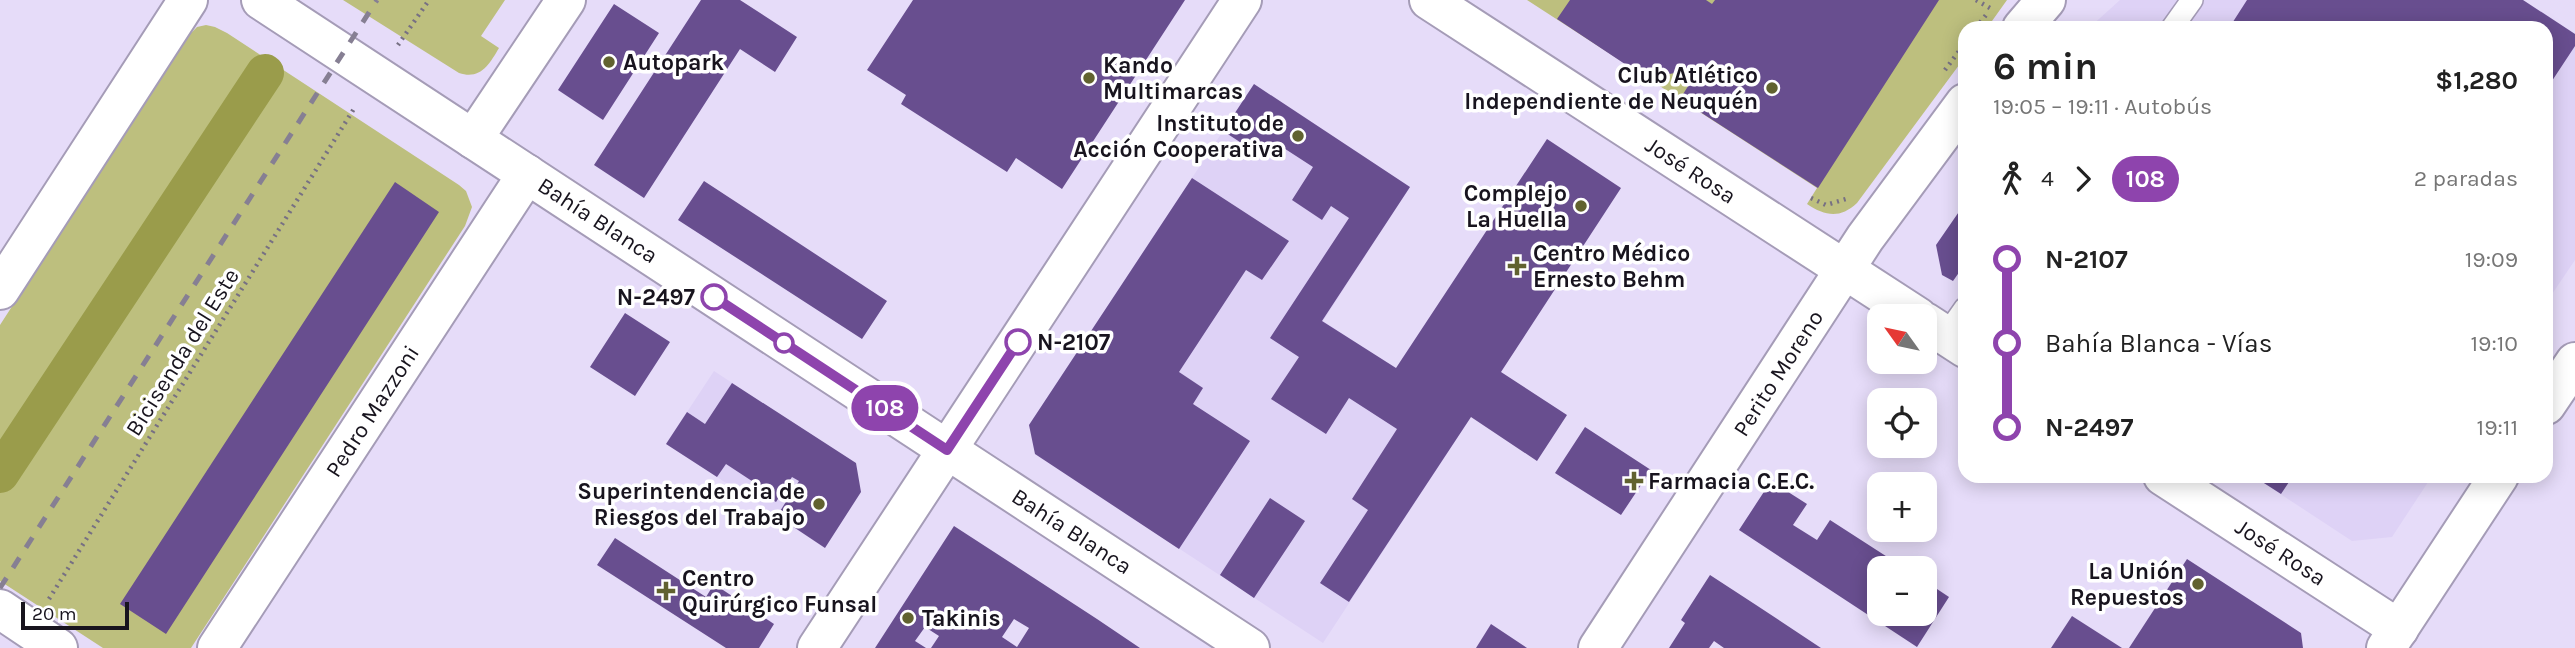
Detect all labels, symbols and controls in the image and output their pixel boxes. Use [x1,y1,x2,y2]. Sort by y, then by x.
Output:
text: 6 min [1993,44,2098,89]
place label: Autopark [623,49,724,76]
place label: Kando Multimarcas [1103,52,1243,105]
marker: Autopark [601,54,617,70]
place label: Club Atlético Independiente de Neuquén [1464,62,1758,115]
text: $1,280 [2435,65,2518,96]
marker: Kando Multimarcas [1081,70,1097,86]
marker: Club Atlético Independiente de Neuquén [1764,80,1780,96]
text: 19:05 – 19:11 · Autobús [1993,93,2212,120]
place label: Instituto de Acción Cooperativa [1073,110,1284,163]
marker: Instituto de Acción Cooperativa [1290,128,1306,144]
street label: José Rosa [1640,131,1741,210]
icon: walk [1993,160,2031,198]
icon: forward [2064,160,2102,198]
text: 4 [2041,165,2054,192]
text: 108 [2126,165,2165,193]
text: 2 paradas [2414,165,2518,192]
street label: Bahía Blanca [533,172,663,269]
place label: Complejo La Huella [1464,180,1567,233]
marker: Complejo La Huella [1573,198,1589,214]
place label: Centro Médico Ernesto Behm [1533,240,1690,293]
text: N-2107 [2045,244,2128,275]
text: 19:09 [2465,246,2518,273]
marker: Centro Médico Ernesto Behm [1507,256,1527,276]
street label: Bicisenda del Este [120,264,245,441]
place label: N-2497 [617,284,696,311]
marker: N-2497 [701,284,727,310]
north arrow [1867,304,1937,374]
map controls [1867,304,1937,626]
street label: Perito Moreno [1728,305,1829,441]
text: Bahía Blanca - Vías [2045,328,2272,359]
marker: N-2107 [1005,329,1031,355]
place label: N-2107 [1037,329,1111,356]
text: 19:10 [2471,330,2518,357]
unlabelled marker [774,333,794,353]
street label: Pedro Mazzoni [320,340,425,482]
line badge: 108 [845,385,925,431]
button: locate [1867,388,1937,458]
text: 108 [865,394,905,422]
text: N-2497 [2045,412,2133,443]
text: 19:11 [2477,414,2518,441]
place label: Farmacia C.E.C. [1648,468,1814,495]
button: + [1867,472,1937,542]
marker: Farmacia C.E.C. [1626,473,1642,489]
place label: Superintendencia de Riesgos del Trabajo [577,478,805,531]
street label: Bahía Blanca [1007,483,1137,580]
marker: Superintendencia de Riesgos del Trabajo [811,496,827,512]
street label: José Rosa [2230,513,2331,592]
button: − [1867,556,1937,626]
place label: La Unión Repuestos [2070,558,2184,611]
place label: Centro Quirúrgico Funsal [682,565,877,618]
marker: La Unión Repuestos [2190,576,2206,592]
marker: Centro Quirúrgico Funsal [656,581,676,601]
scale bar [21,599,130,631]
text: 20 m [32,603,77,625]
place label: Takinis [922,605,1001,632]
marker: Takinis [900,610,916,626]

